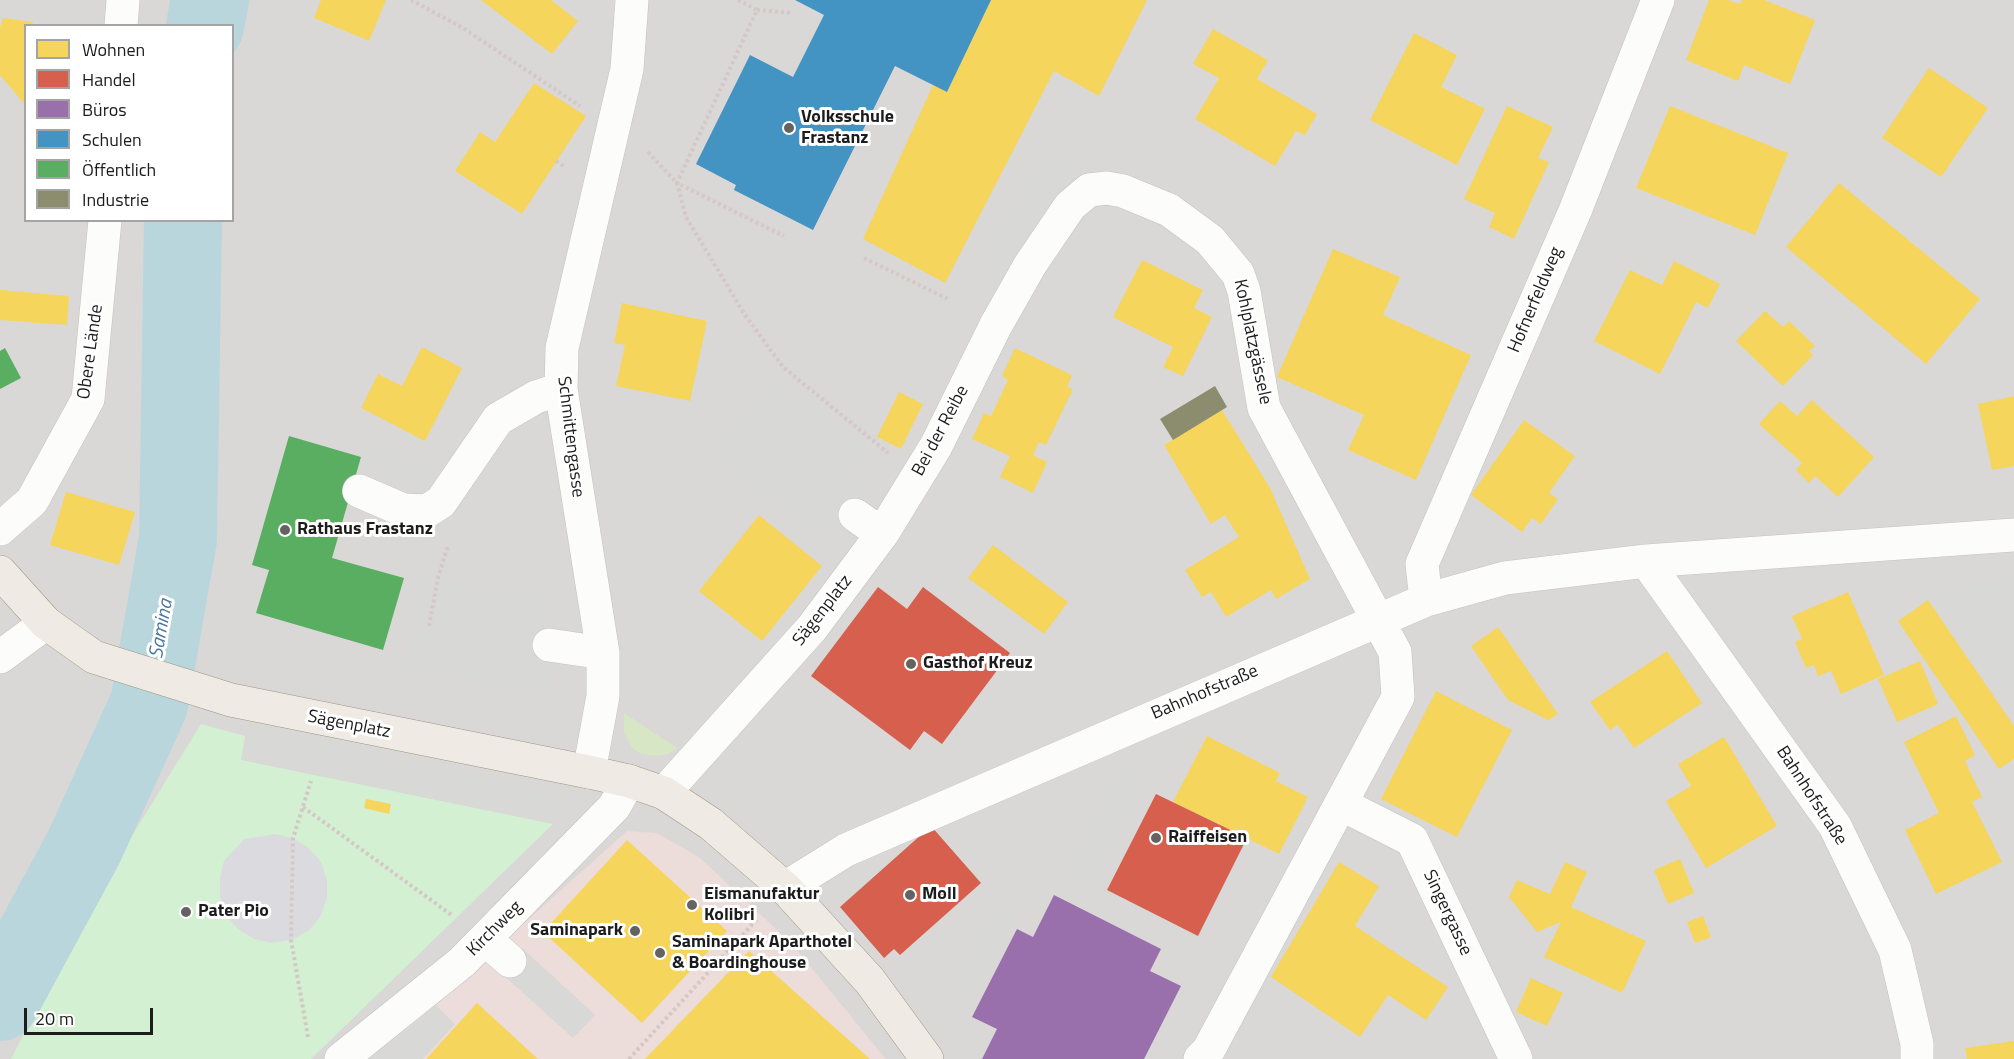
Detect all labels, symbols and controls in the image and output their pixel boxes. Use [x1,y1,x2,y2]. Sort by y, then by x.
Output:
legend [24,24,234,222]
text: Wohnen [82,36,145,63]
text: Handel [82,66,136,93]
text: Büros [82,96,127,123]
place label: Volksschule Frastanz [801,107,894,150]
marker: Volksschule Frastanz [782,121,796,135]
text: Schulen [82,126,142,153]
text: Öffentlich [82,156,156,183]
text: Industrie [82,186,149,213]
street label: Hofnerfeldweg [1504,244,1568,356]
street label: Kohlplatzgässele [1228,277,1276,407]
street label: Obere Lände [74,303,108,401]
street label: Schmittengasse [552,375,588,499]
street label: Bei der Reibe [908,382,974,480]
place label: Rathaus Frastanz [297,519,433,541]
marker: Rathaus Frastanz [278,523,292,537]
street label: Sägenplatz [789,571,857,651]
water label: Samina [145,598,179,660]
place label: Gasthof Kreuz [923,653,1033,675]
marker: Gasthof Kreuz [904,657,918,671]
street label: Bahnhofstraße [1148,661,1262,725]
street label: Sägenplatz [306,706,392,744]
street label: Bahnhofstraße [1771,742,1851,850]
place label: Raiffeisen [1168,827,1247,849]
marker: Raiffeisen [1149,831,1163,845]
street label: Singergasse [1418,867,1476,959]
place label: Eismanufaktur Kolibri [704,884,819,926]
place label: Moll [922,884,957,906]
marker: Moll [903,888,917,902]
street label: Kirchweg [463,897,527,961]
marker: Eismanufaktur Kolibri [685,898,699,912]
place label: Pater Pio [198,901,269,923]
marker: Pater Pio [179,905,193,919]
place label: Saminapark [530,920,623,942]
marker: Saminapark [628,924,642,938]
place label: Saminapark Aparthotel & Boardinghouse [672,932,852,974]
marker: Saminapark Aparthotel & Boardinghouse [653,946,667,960]
scale bar [27,996,156,1034]
text: 20 m [35,1005,74,1032]

